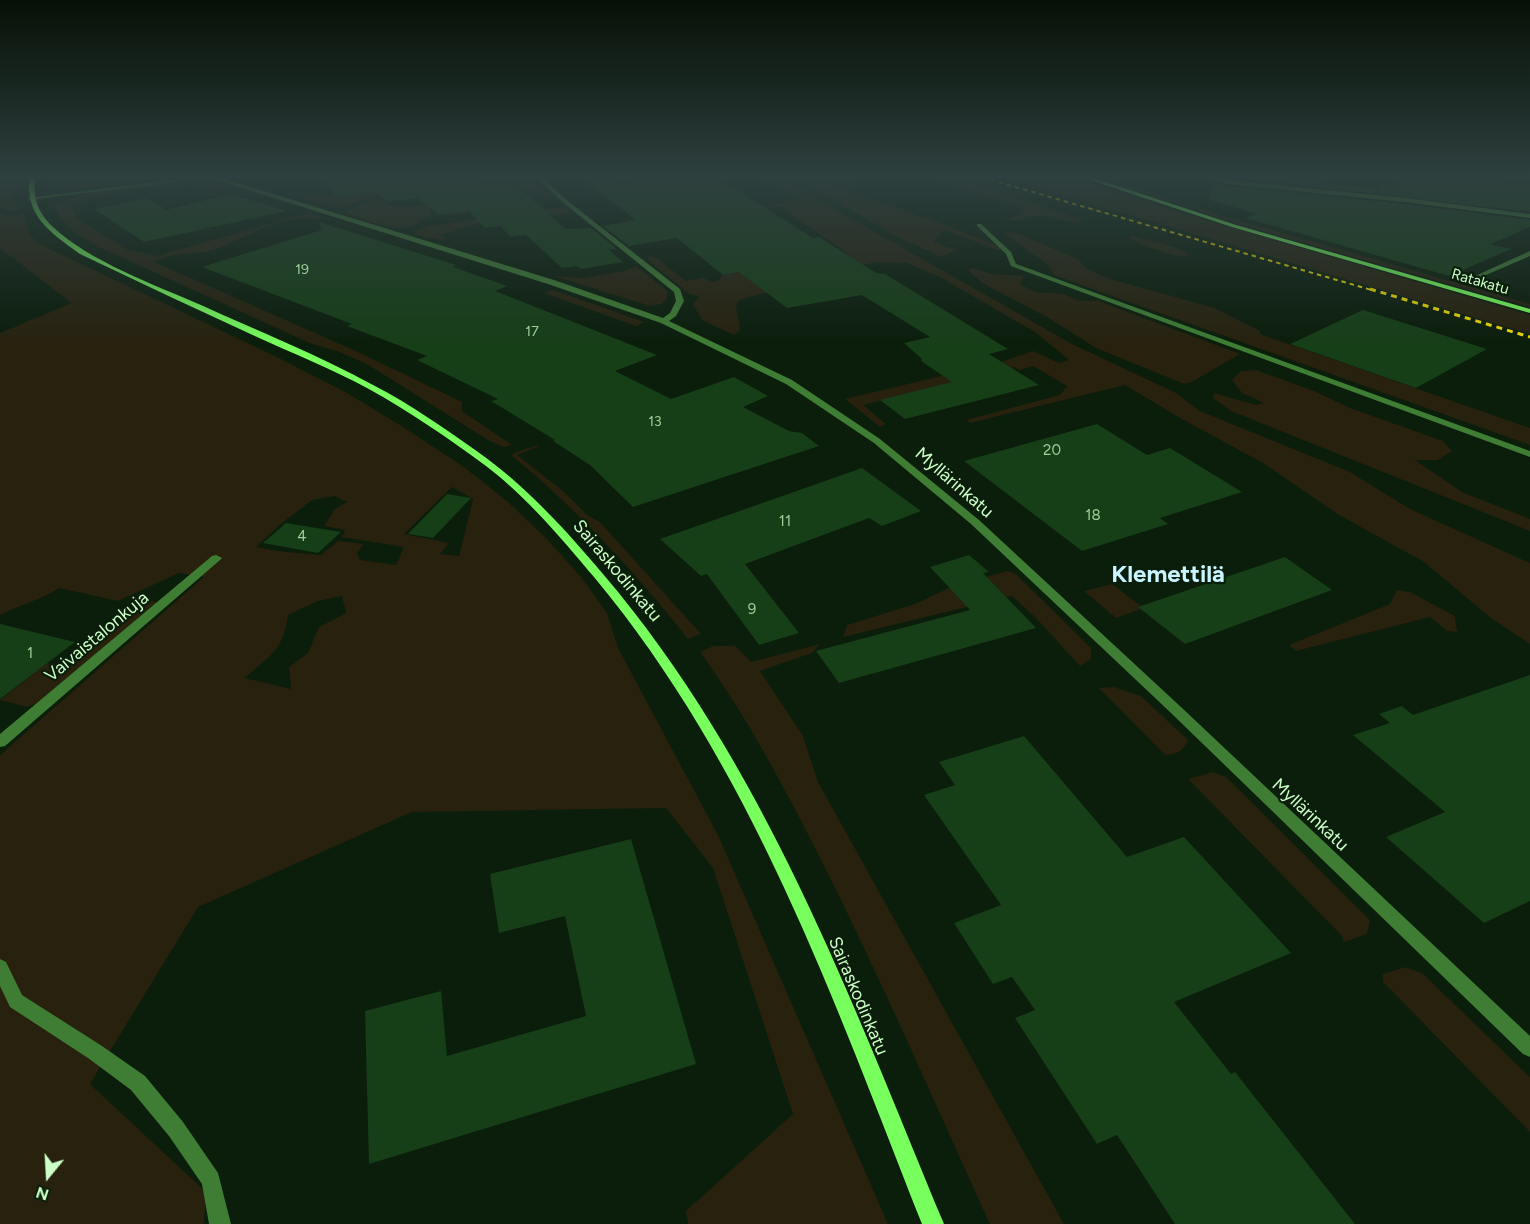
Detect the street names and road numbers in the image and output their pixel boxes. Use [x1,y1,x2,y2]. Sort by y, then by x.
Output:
street label: Ratakatu [1449,265,1511,299]
street label: Myllärinkatu [910,443,998,523]
street label: Sairaskodinkatu [568,516,666,626]
street label: Vaivaistalonkuja [41,587,153,687]
street label: Myllärinkatu [1267,774,1353,856]
street label: Sairaskodinkatu [823,934,893,1058]

